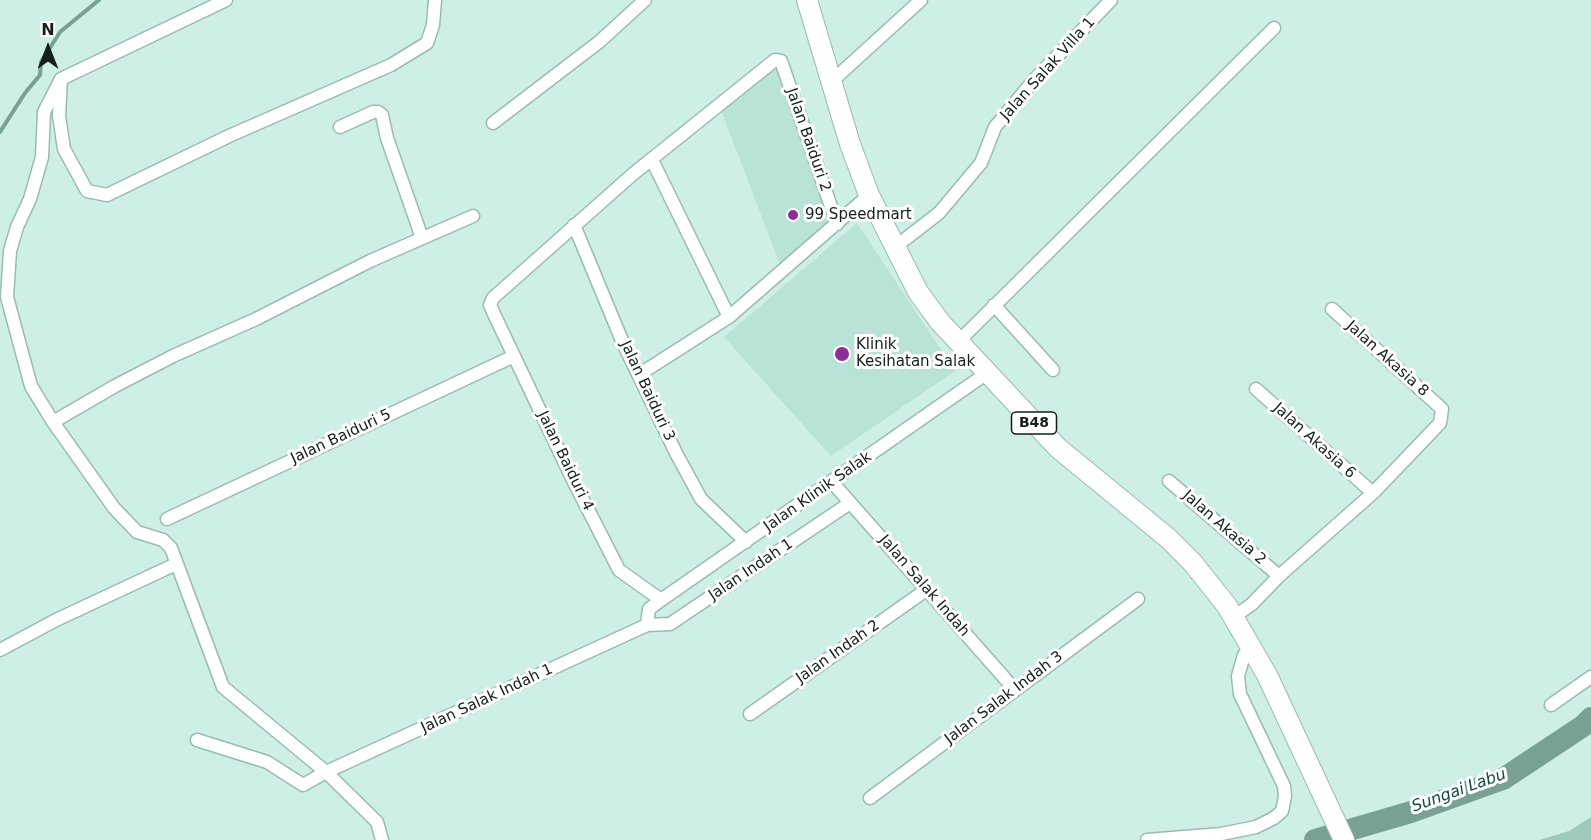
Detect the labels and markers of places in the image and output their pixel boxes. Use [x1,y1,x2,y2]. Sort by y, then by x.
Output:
place label: 99 Speedmart [805,206,912,224]
marker: 99 Speedmart [786,208,800,222]
place label: Klinik Kesihatan Salak [856,336,975,371]
marker: Klinik Kesihatan Salak [833,345,851,363]

